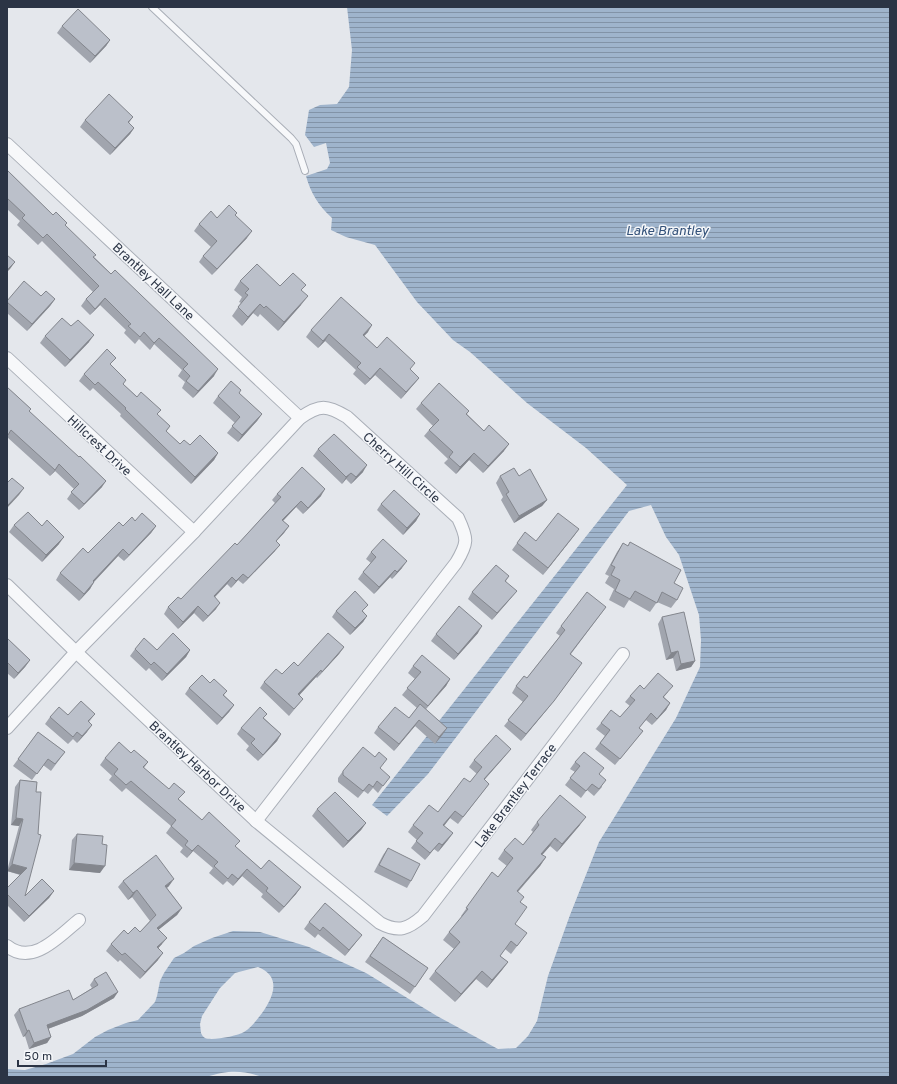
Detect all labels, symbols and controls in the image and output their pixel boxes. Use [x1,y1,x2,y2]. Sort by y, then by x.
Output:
water label: Lake Brantley [626,223,709,240]
street label: Brantley Hall Lane [108,240,197,325]
street label: Hillcrest Drive [63,413,134,480]
street label: Cherry Hill Circle [359,429,443,507]
street label: Brantley Harbor Drive [145,718,248,816]
street label: Lake Brantley Terrace [472,741,561,851]
scale bar [18,1042,106,1068]
text: 50 m [24,1049,52,1065]

